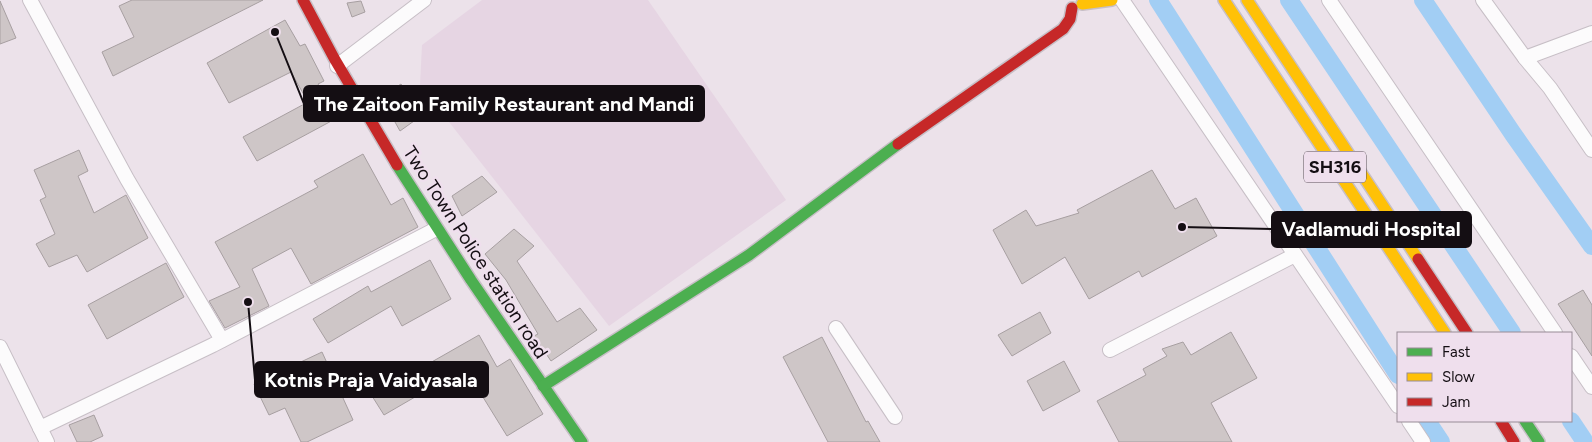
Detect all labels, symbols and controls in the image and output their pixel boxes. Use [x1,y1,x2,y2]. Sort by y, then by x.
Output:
callout: The Zaitoon Family Restaurant and Mandi [304,86,704,121]
text: The Zaitoon Family Restaurant and Mandi [314,92,694,116]
street label: Two Town Police station road [398,142,553,363]
road number: SH316 [1304,152,1366,182]
callout: Vadlamudi Hospital [1272,212,1471,247]
text: Vadlamudi Hospital [1281,217,1461,241]
legend [1397,332,1572,422]
text: Fast [1442,343,1471,361]
callout: Kotnis Praja Vaidyasala [255,362,488,397]
text: Kotnis Praja Vaidyasala [264,368,478,392]
text: Slow [1442,368,1475,386]
text: Jam [1442,393,1470,411]

